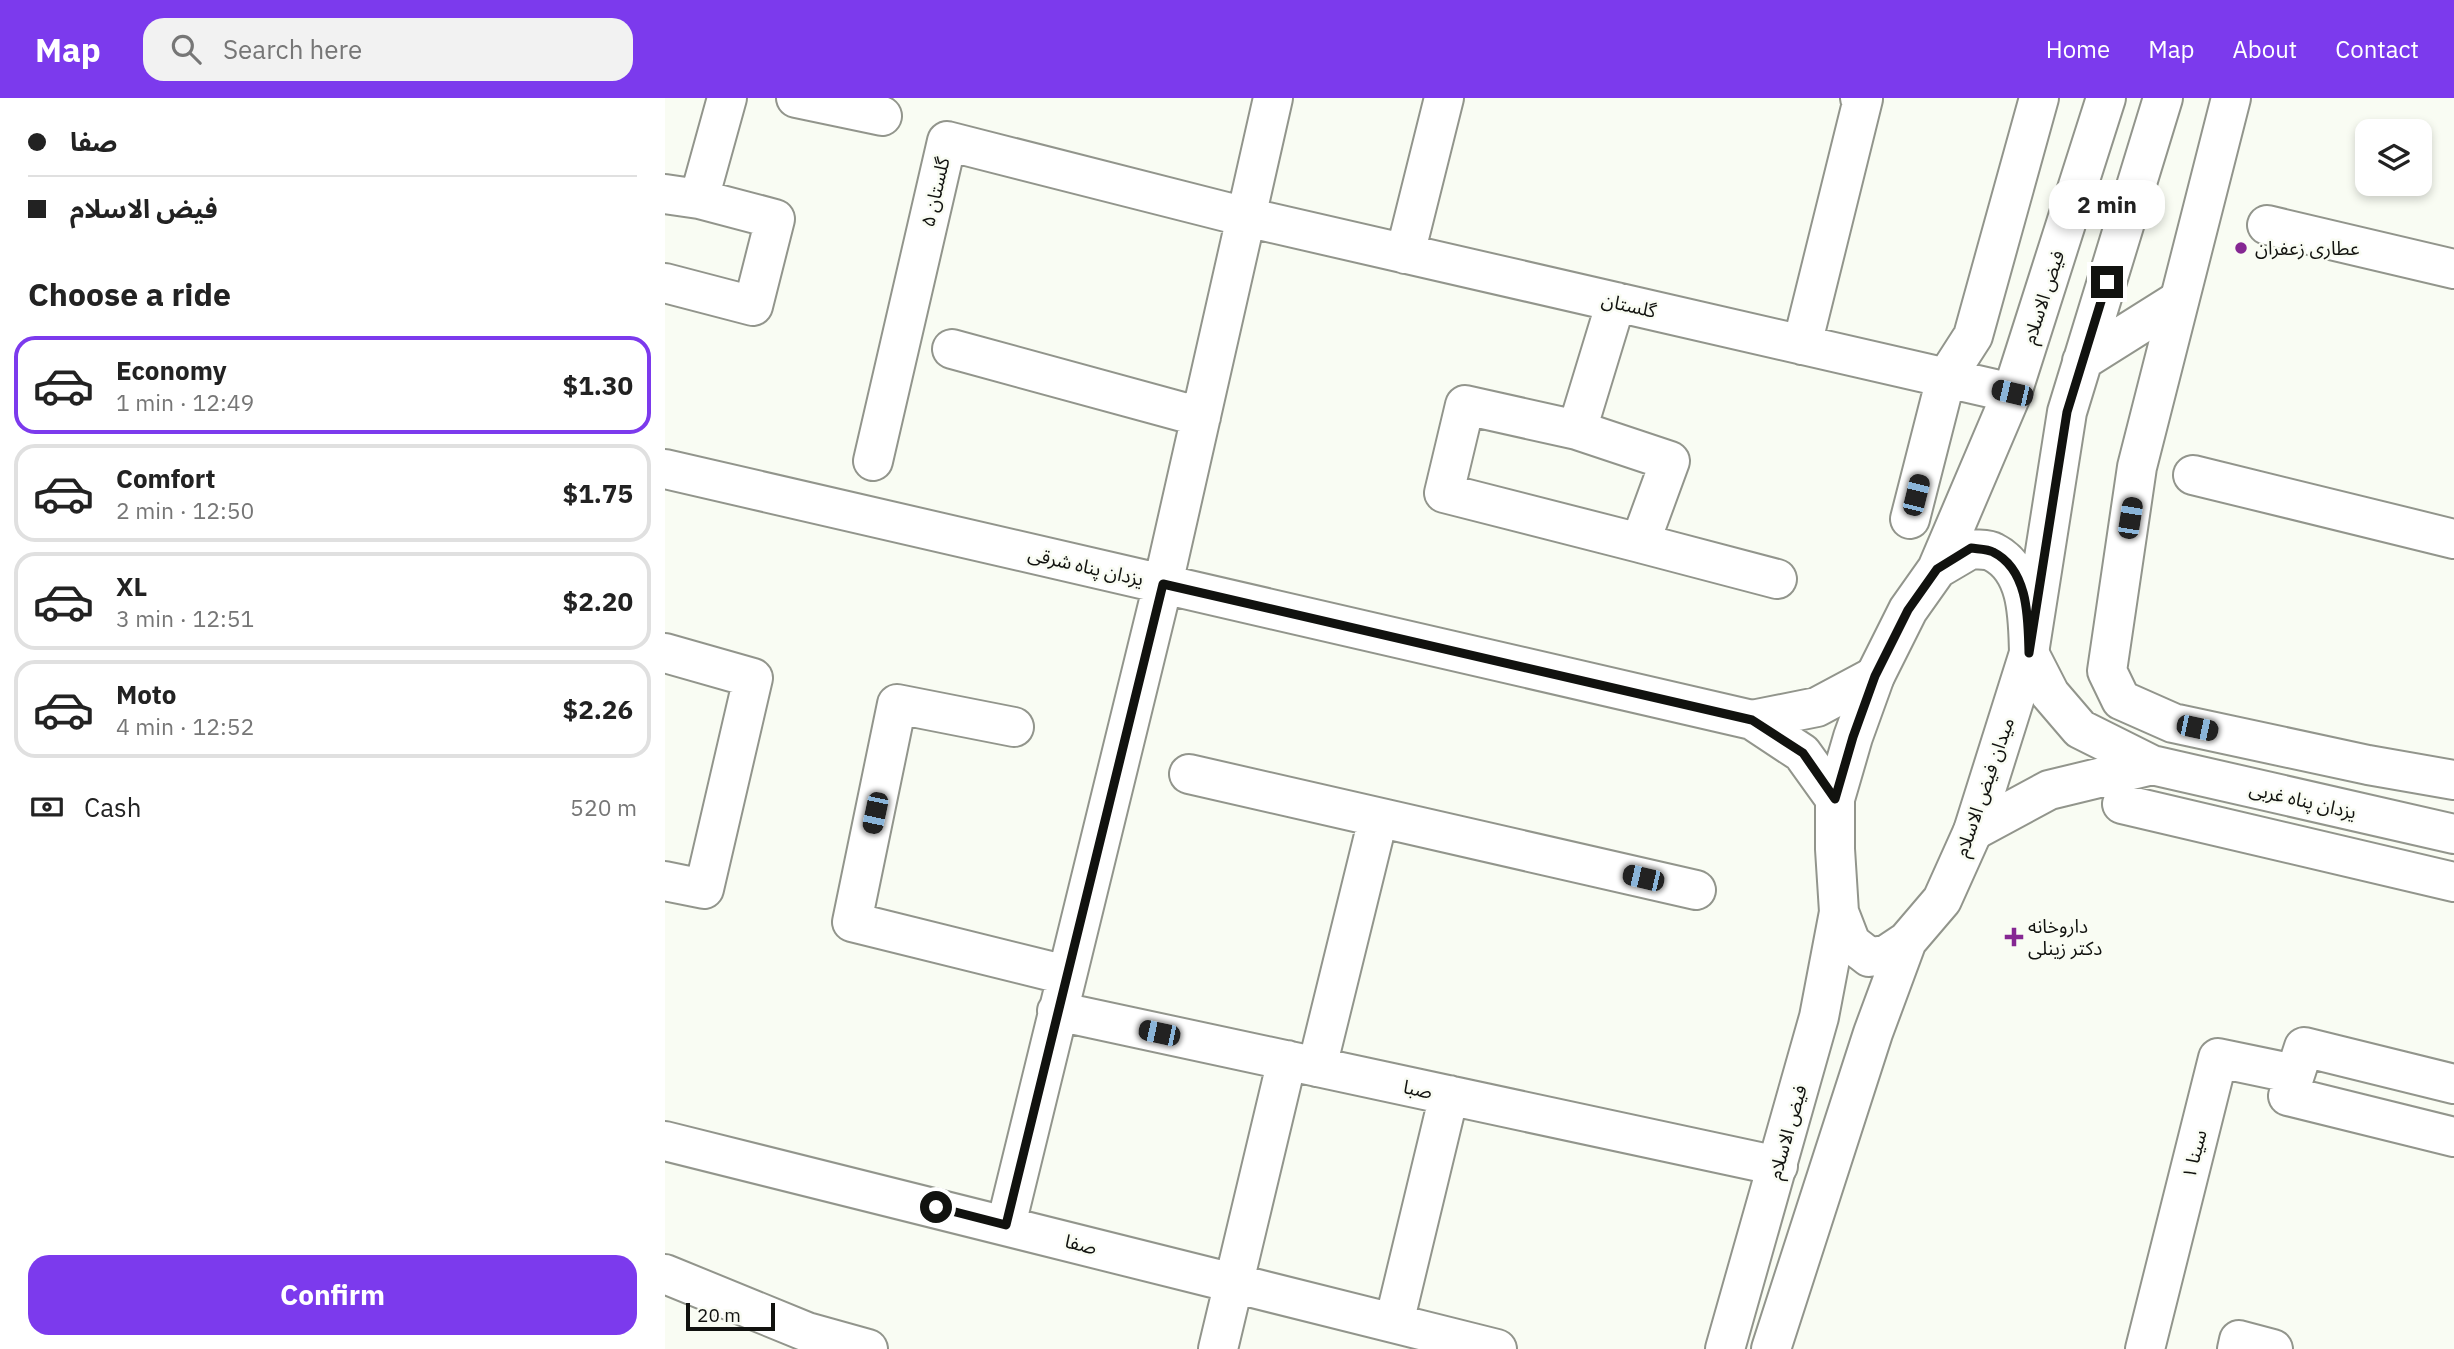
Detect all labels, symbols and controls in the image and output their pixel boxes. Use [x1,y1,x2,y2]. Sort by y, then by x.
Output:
search box [143,18,633,81]
text: Map [35,28,101,71]
icon: search [167,30,205,68]
text: Search here [223,32,362,66]
text: Home [2046,33,2110,65]
text: Map [2148,33,2194,65]
text: About [2232,33,2297,65]
text: Contact [2335,33,2419,65]
map controls [2355,119,2432,196]
button: layers [2355,119,2432,196]
text: صفا [70,124,117,158]
street label: گلستان ۵ [915,154,955,229]
callout: 2 min [2049,180,2165,230]
text: 2 min [2077,189,2137,219]
text: فیض الاسلام [70,191,218,225]
place label: عطاری زعفران [2255,236,2360,260]
marker: عطاری زعفران [2233,240,2249,256]
street label: فیض الاسلام [2017,247,2072,348]
route end [2091,266,2123,298]
text: Choose a ride [28,273,231,315]
street label: گلستان [1599,287,1660,323]
text: Economy [116,353,227,387]
icon: car [32,354,95,417]
text: $1.30 [563,368,633,402]
car [1990,378,2035,408]
text: 1 min · 12:49 [116,387,254,417]
text: Comfort [116,461,215,495]
icon: car [32,462,95,525]
car [1901,472,1932,518]
text: $1.75 [563,476,633,510]
text: 2 min · 12:50 [116,495,254,525]
car [2117,496,2144,540]
street label: یزدان پناه شرقی [1026,541,1146,592]
text: XL [116,569,147,603]
icon: car [32,570,95,633]
text: $2.20 [563,584,633,618]
text: 3 min · 12:51 [116,603,254,633]
text: Moto [116,677,176,711]
icon: car [32,678,95,741]
text: $2.26 [563,692,633,726]
text: 4 min · 12:52 [116,711,254,741]
car [2175,713,2220,743]
street label: میدان فیض الاسلام [1949,714,2022,861]
street label: یزدان پناه غربی [2247,776,2359,825]
icon: cash [28,788,66,826]
text: Cash [84,790,141,824]
car [861,790,890,836]
text: 520 m [570,792,637,822]
car [1621,863,1666,893]
place label: داروخانه دکتر زینلی [2028,914,2102,960]
marker: داروخانه دکتر زینلی [2006,929,2022,945]
car [1137,1018,1182,1048]
street label: صبا [1401,1074,1435,1104]
street label: فیض الاسلام [1762,1082,1815,1183]
street label: سینا ۱ [2176,1127,2212,1181]
route start [920,1191,952,1223]
street label: صفا [1063,1228,1099,1260]
button: Confirm [28,1255,637,1335]
scale bar [686,1300,775,1332]
text: 20 m [697,1303,741,1327]

